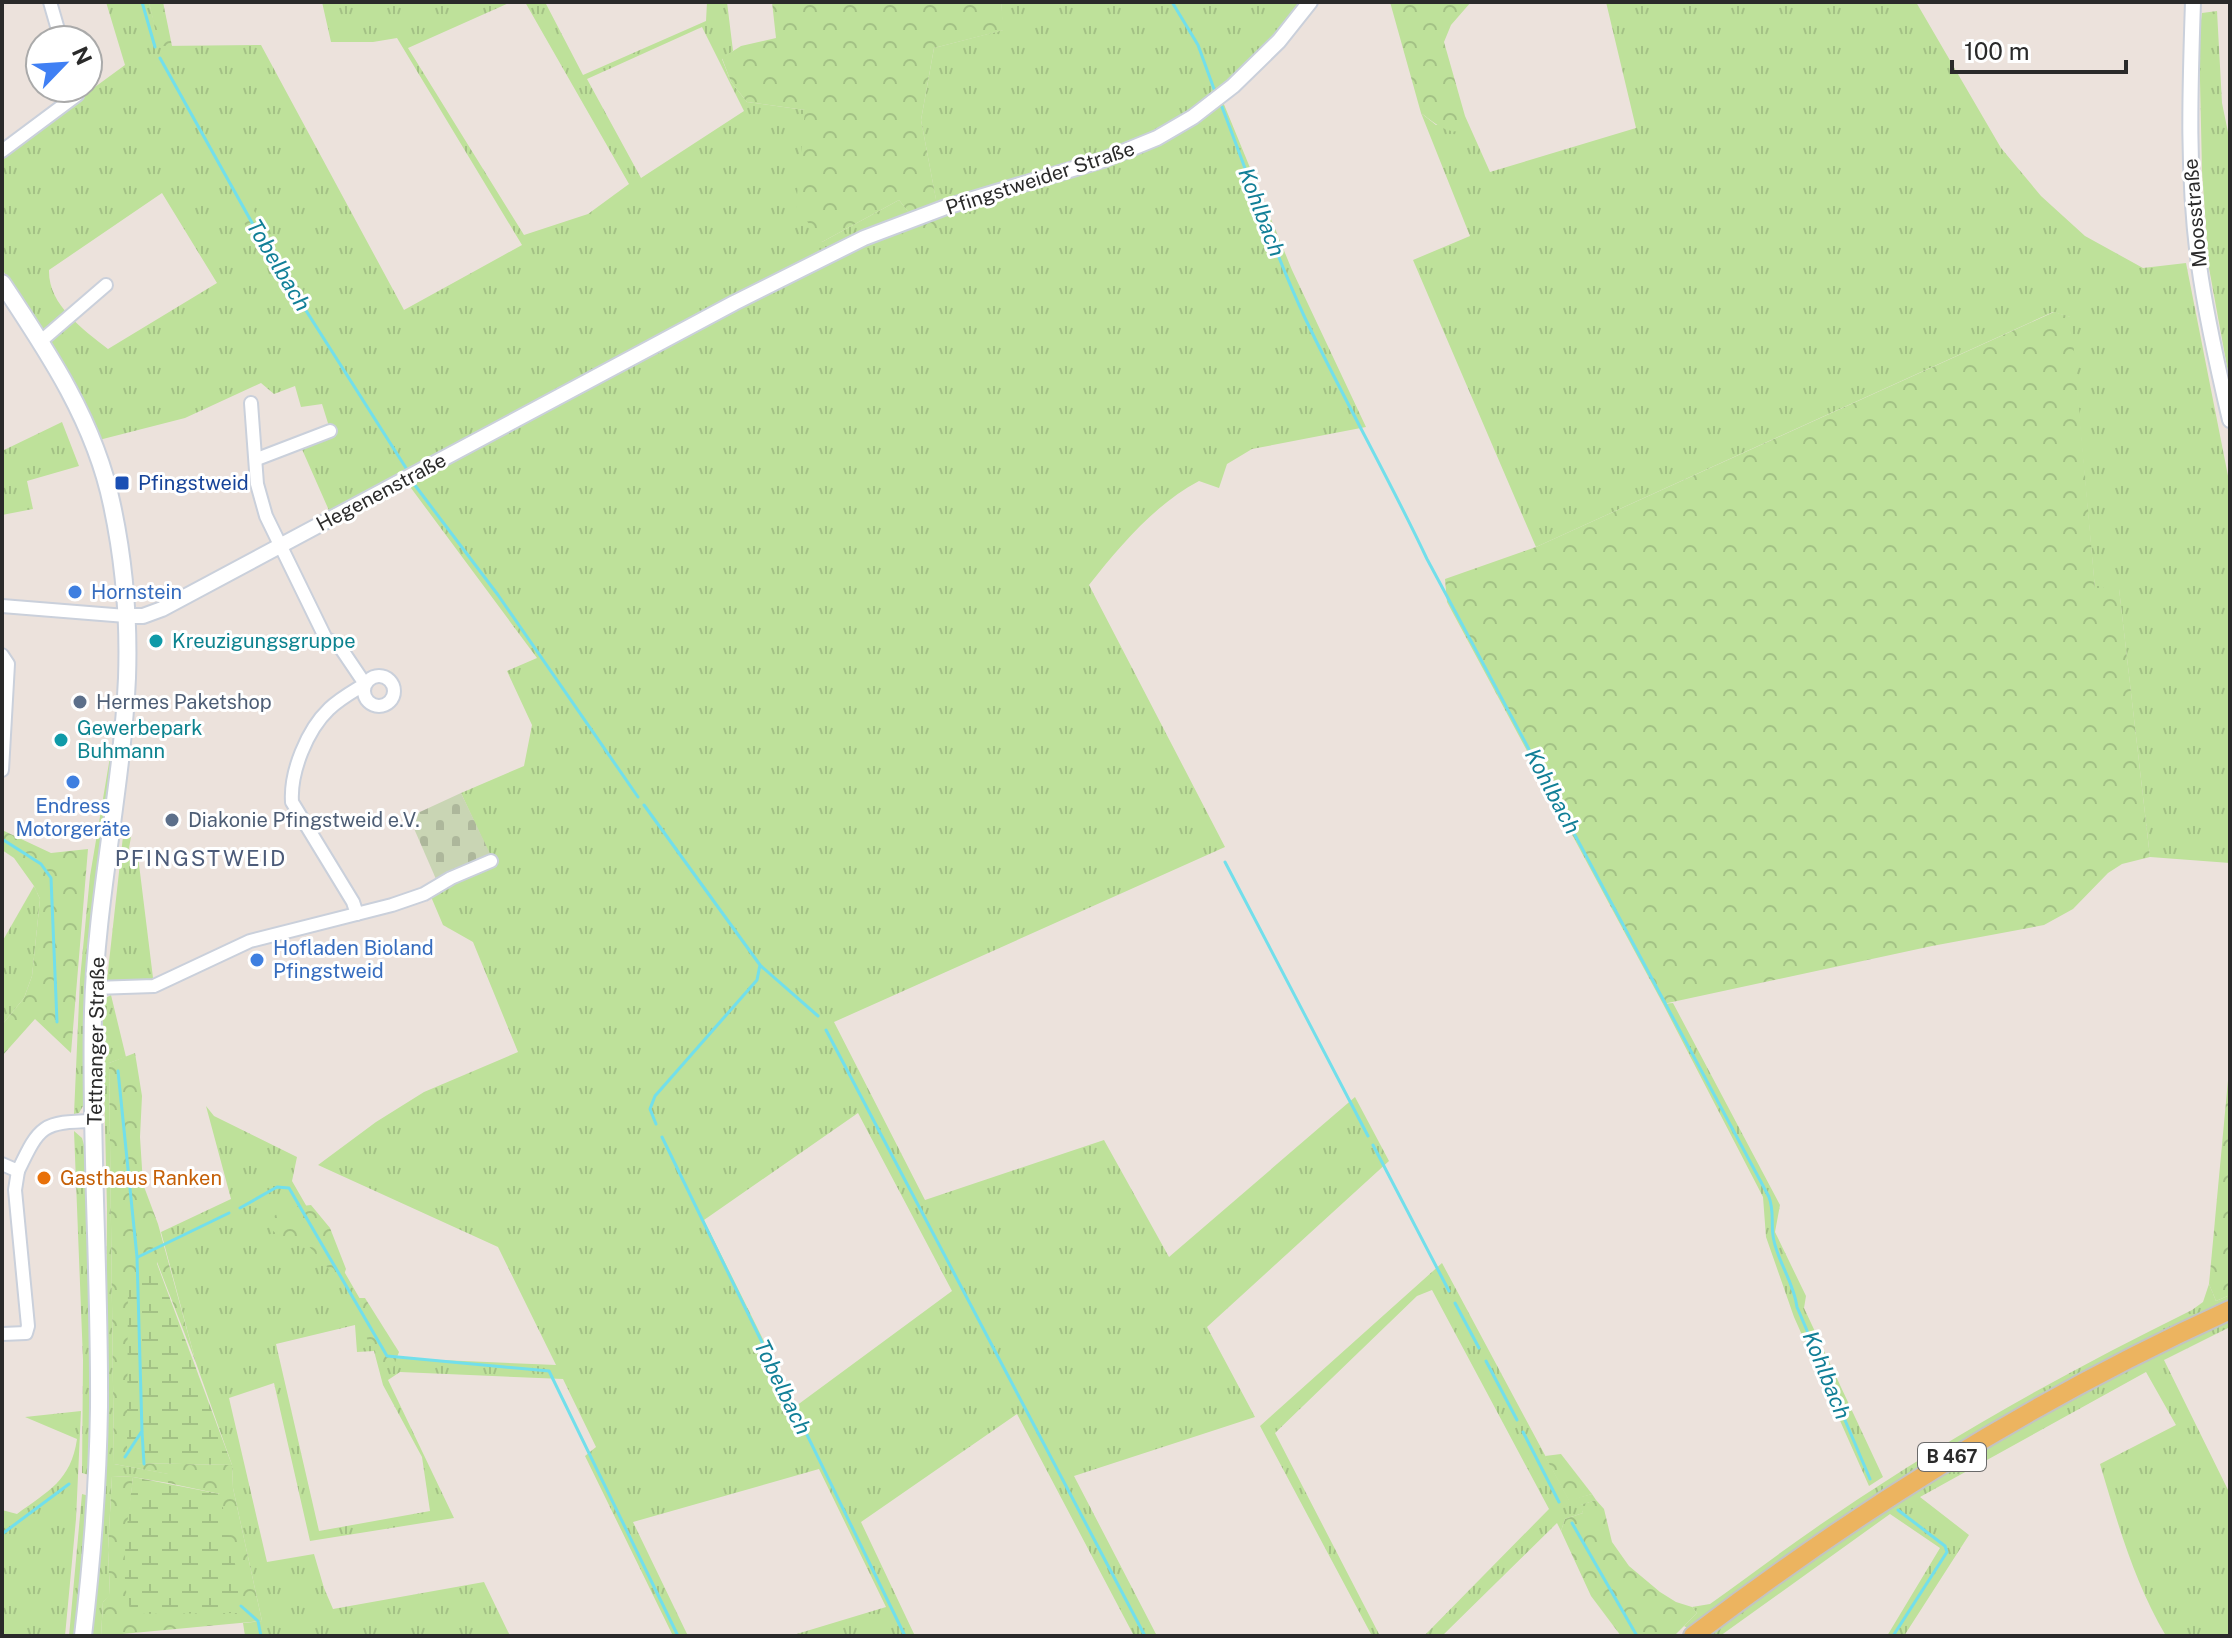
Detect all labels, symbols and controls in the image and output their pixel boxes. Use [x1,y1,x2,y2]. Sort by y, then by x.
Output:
north arrow [24,24,104,104]
scale bar [1952,24,2126,74]
text: 100 m [1964,37,2030,65]
text: N [67,42,98,69]
street label: Pfingstweider Straße [943,136,1137,220]
street label: Moosstraße [2178,157,2212,269]
water label: Kohlbach [1233,164,1291,260]
water label: Tobelbach [242,215,316,315]
street label: Hegenenstraße [312,448,450,536]
place label: Pfingstweid [138,471,249,495]
marker: Pfingstweid [113,474,131,492]
place label: Hornstein [91,580,182,604]
marker: Hornstein [66,583,84,601]
place label: Kreuzigungsgruppe [172,629,356,653]
marker: Kreuzigungsgruppe [147,632,165,650]
place label: Hermes Paketshop [96,690,272,714]
marker: Hermes Paketshop [71,693,89,711]
place label: Gewerbepark Buhmann [77,716,203,763]
marker: Gewerbepark Buhmann [52,731,70,749]
water label: Kohlbach [1520,744,1586,838]
marker: Endress Motorgeräte [64,773,82,791]
place label: Endress Motorgeräte [15,794,131,841]
place label: Diakonie Pfingstweid e.V. [188,808,420,832]
marker: Diakonie Pfingstweid e.V. [163,811,181,829]
district label: PFINGSTWEID [115,845,287,871]
place label: Hofladen Bioland Pfingstweid [273,936,434,983]
marker: Hofladen Bioland Pfingstweid [248,951,266,969]
street label: Tettnanger Straße [83,957,109,1125]
place label: Gasthaus Ranken [60,1166,222,1190]
marker: Gasthaus Ranken [35,1169,53,1187]
water label: Kohlbach [1798,1327,1856,1423]
water label: Tobelbach [749,1335,817,1439]
road number: B 467 [1918,1443,1986,1471]

